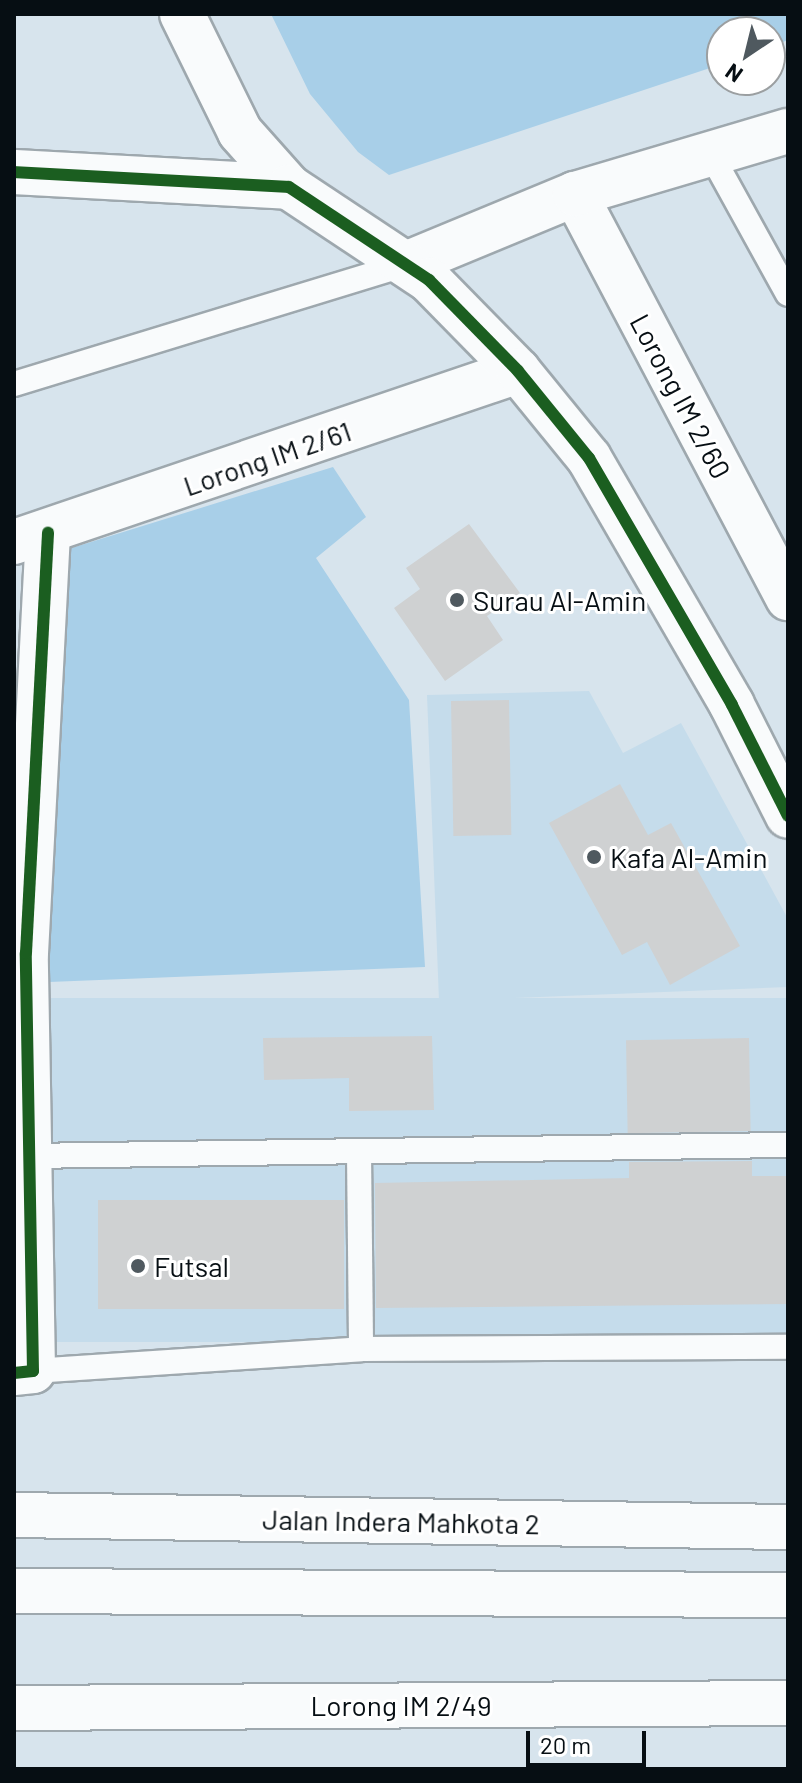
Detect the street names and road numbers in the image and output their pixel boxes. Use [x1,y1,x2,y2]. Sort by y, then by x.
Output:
street label: Lorong IM 2/60 [624,308,738,484]
street label: Lorong IM 2/61 [179,414,355,502]
street label: Jalan Indera Mahkota 2 [262,1502,540,1540]
street label: Lorong IM 2/49 [310,1688,492,1722]

